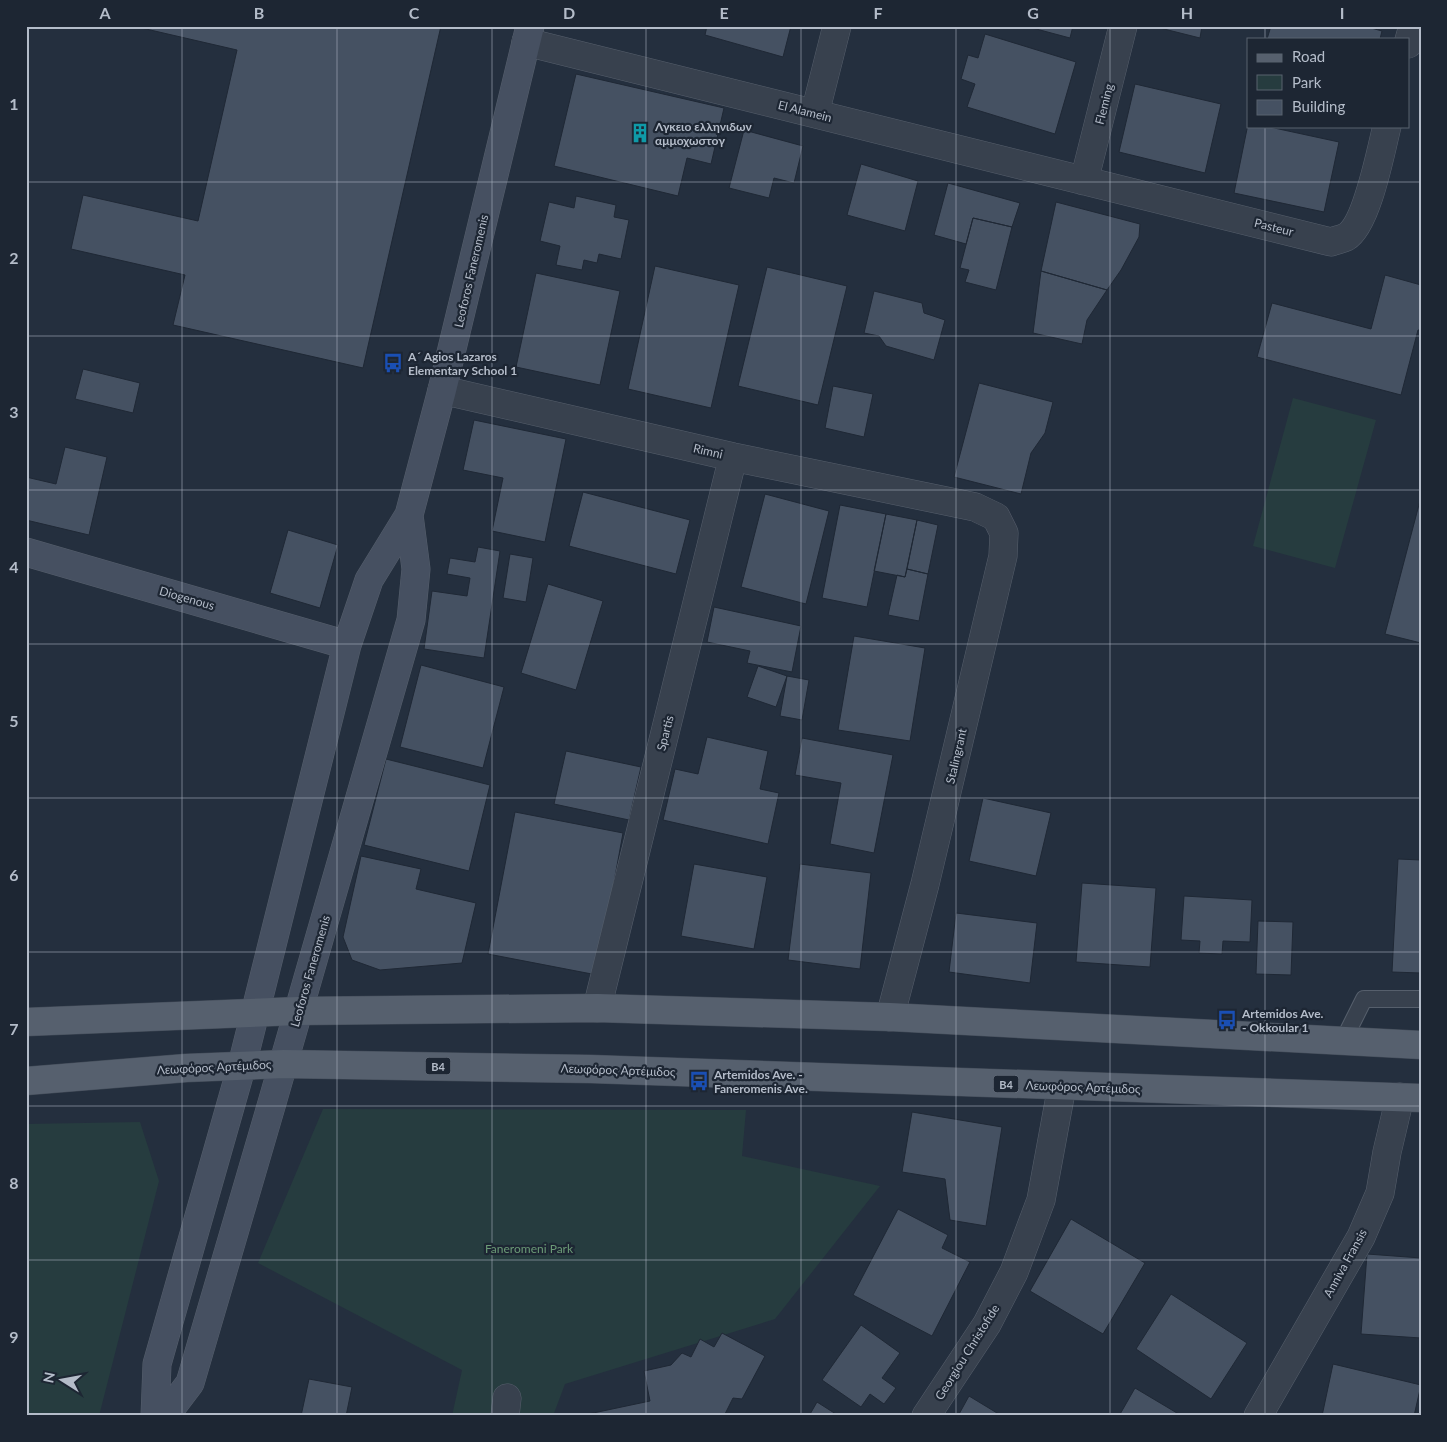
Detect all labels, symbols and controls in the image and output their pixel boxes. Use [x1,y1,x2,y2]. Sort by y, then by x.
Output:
text: A [98,3,111,22]
text: B [254,3,264,22]
text: C [409,3,420,22]
text: D [563,3,575,22]
text: E [719,3,729,22]
text: F [873,3,883,22]
text: G [1027,3,1039,22]
text: H [1181,3,1193,22]
text: I [1340,3,1344,22]
legend [1247,38,1410,128]
text: Road [1292,47,1325,65]
text: Park [1292,73,1322,91]
street label: Fleming [1092,82,1116,126]
text: 1 [9,94,19,113]
street label: El Alamein [776,97,834,125]
text: Building [1292,97,1345,115]
place label: Λγκειο ελληνιδων αμμοχωστογ [654,119,753,148]
building icon: Λγκειο ελληνιδων αμμοχωστογ [629,122,651,144]
street label: Leoforos Faneromenis [451,213,491,329]
street label: Pasteur [1253,215,1296,239]
text: 2 [9,248,19,267]
place label: A´ Agios Lazaros Elementary School 1 [407,349,517,378]
bus stop icon: A´ Agios Lazaros Elementary School 1 [382,352,404,374]
text: 3 [9,402,19,421]
street label: Rimni [692,440,724,462]
text: 4 [9,557,19,576]
street label: Diogenous [158,583,216,613]
text: 5 [9,711,19,730]
street label: Spartis [653,714,677,752]
street label: Stalingrant [942,726,970,785]
text: 6 [9,865,19,884]
street label: Leoforos Faneromenis [287,913,333,1029]
place label: Artemidos Ave. - Okkoular 1 [1241,1006,1324,1035]
bus stop icon: Artemidos Ave. - Okkoular 1 [1216,1009,1238,1031]
text: 7 [9,1019,19,1038]
street label: Λεωφόρος Αρτέμιδος [156,1056,272,1077]
road number: B4 [426,1058,450,1074]
street label: Λεωφόρος Αρτέμιδος [560,1060,676,1080]
place label: Artemidos Ave. - Faneromenis Ave. [713,1067,808,1096]
bus stop icon: Artemidos Ave. - Faneromenis Ave. [688,1070,710,1092]
road number: B4 [994,1076,1018,1092]
street label: Λεωφόρος Αρτέμιδος [1025,1077,1141,1097]
text: 8 [9,1173,19,1192]
street label: Anniva Fransis [1320,1226,1370,1300]
park label: Faneromeni Park [485,1241,574,1256]
street label: Georgiou Christofide [932,1301,1002,1403]
text: 9 [9,1327,19,1346]
north arrow [38,1354,88,1404]
text: N [39,1371,58,1384]

